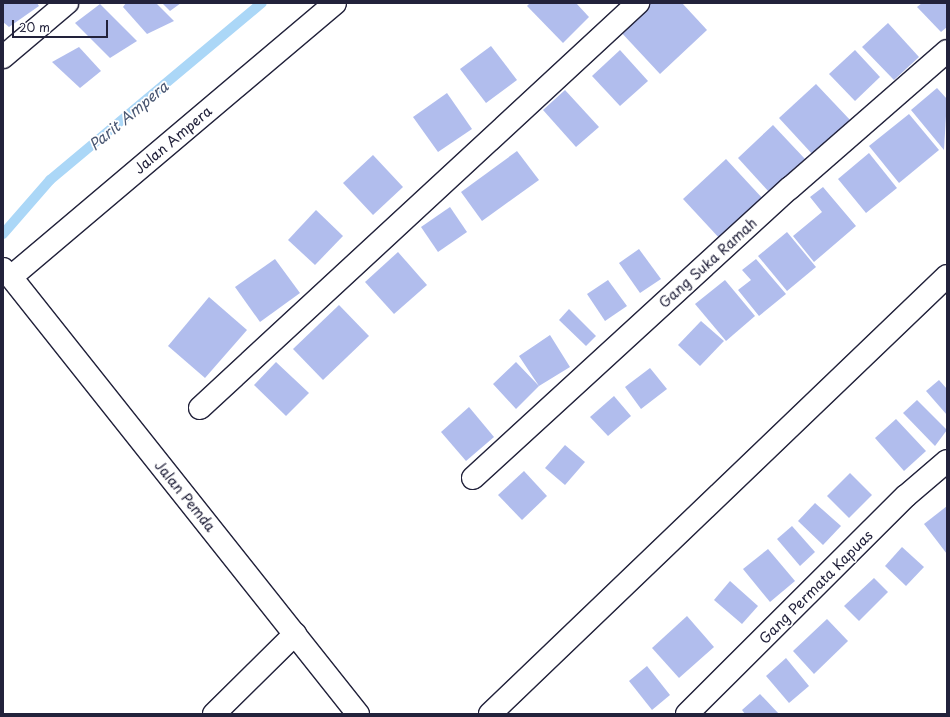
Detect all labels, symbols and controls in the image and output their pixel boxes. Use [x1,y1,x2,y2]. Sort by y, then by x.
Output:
scale bar [14,12,110,38]
text: 20 m [19,18,50,36]
water label: Parit Ampera [85,77,171,153]
street label: Jalan Ampera [131,102,215,178]
street label: Gang Suka Ramah [655,214,761,312]
street label: Jalan Pemda [151,457,219,535]
street label: Gang Permata Kapuas [756,527,876,647]

